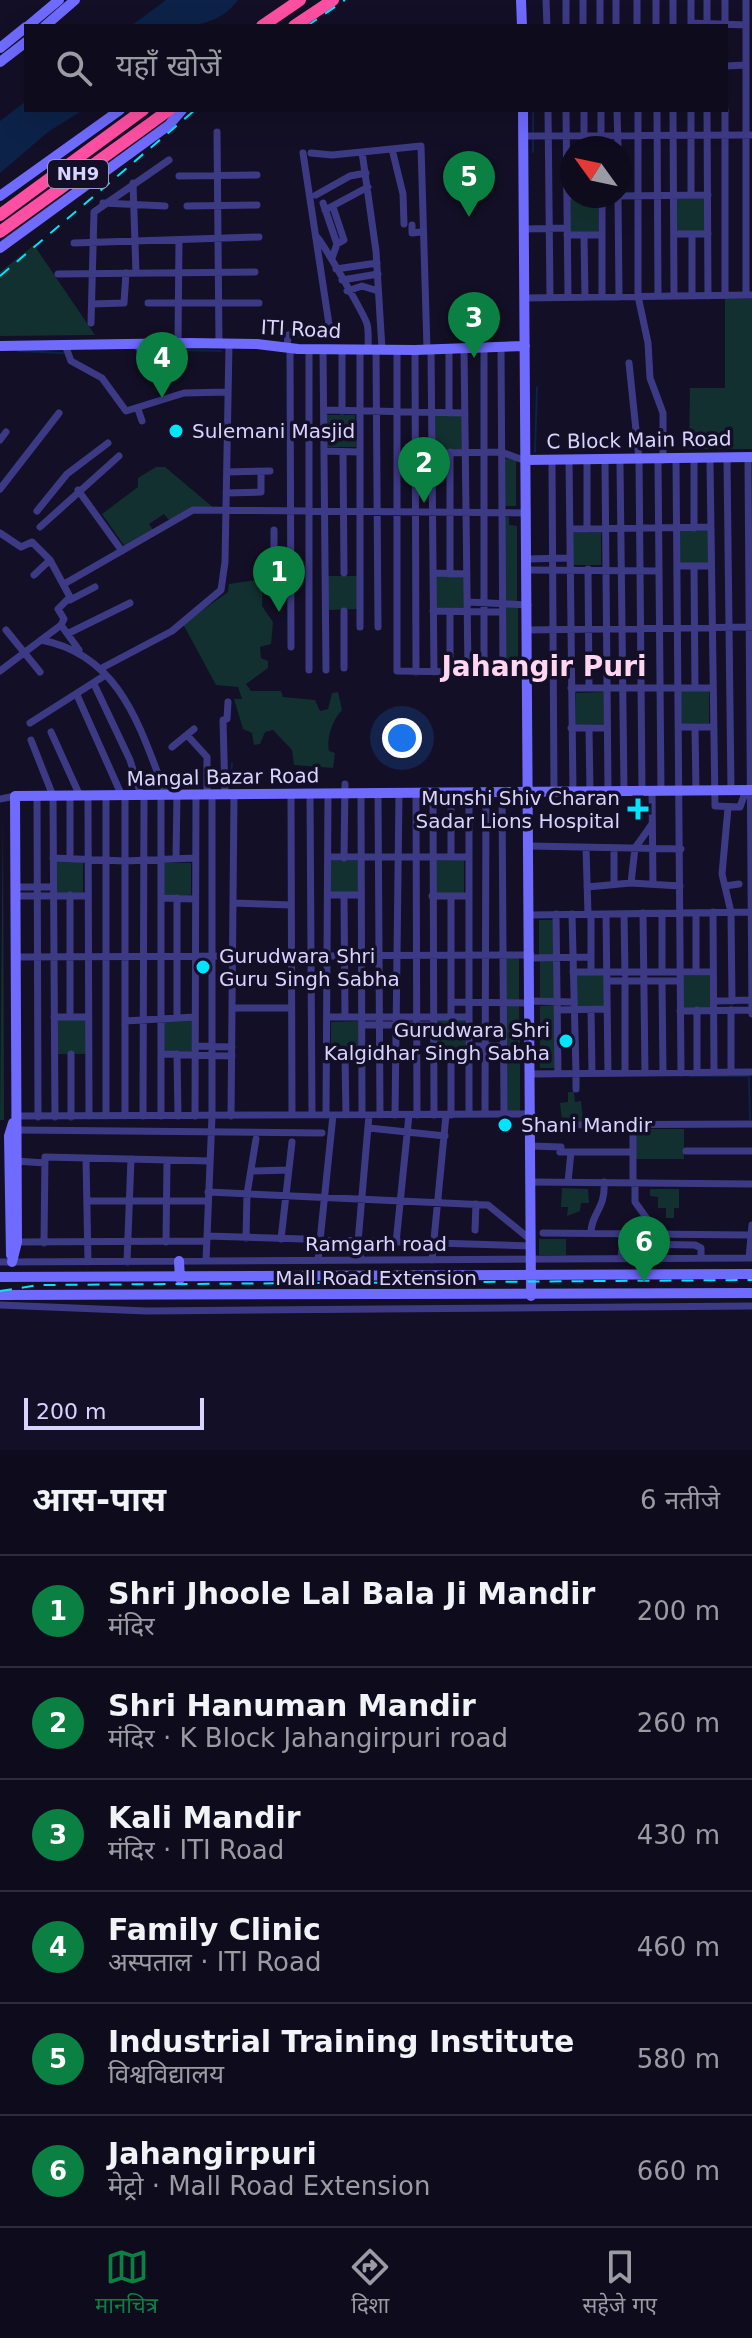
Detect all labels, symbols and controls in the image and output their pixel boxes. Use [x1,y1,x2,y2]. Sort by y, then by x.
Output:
search box [24,24,728,112]
icon: search [52,46,96,90]
text: यहाँ खोजें [116,48,221,83]
north arrow [560,136,632,208]
pin: 5 [443,151,495,217]
road number: NH9 [48,160,108,188]
pin: 3 [448,292,500,358]
street label: ITI Road [260,315,342,343]
pin: 4 [136,332,188,398]
place label: Sulemani Masjid [192,419,355,443]
marker: Sulemani Masjid [167,422,185,440]
street label: C Block Main Road [546,426,732,454]
pin: 2 [398,437,450,503]
pin: 1 [253,546,305,612]
district label: Jahangir Puri [439,650,647,683]
your location [382,718,422,758]
street label: Mangal Bazar Road [127,763,319,791]
place label: Munshi Shiv Charan Sadar Lions Hospital [416,786,620,833]
marker: Munshi Shiv Charan Sadar Lions Hospital [627,798,649,820]
place label: Gurudwara Shri Guru Singh Sabha [219,944,400,991]
marker: Gurudwara Shri Guru Singh Sabha [194,958,212,976]
place label: Gurudwara Shri Kalgidhar Singh Sabha [324,1018,550,1065]
marker: Gurudwara Shri Kalgidhar Singh Sabha [557,1032,575,1050]
place label: Shani Mandir [521,1113,653,1137]
marker: Shani Mandir [496,1116,514,1134]
pin: 6 [618,1216,670,1282]
street label: Ramgarh road [305,1232,447,1256]
street label: Mall Road Extension [275,1266,477,1290]
scale bar [24,1394,204,1430]
text: 200 m [36,1399,106,1424]
text: आस-पास [32,1479,166,1519]
text: 6 नतीजे [640,1485,720,1515]
text: Shri Jhoole Lal Bala Ji Mandir [108,1576,595,1611]
text: 1 [49,1596,67,1626]
text: 200 m [637,1596,720,1626]
text: मंदिर [108,1611,155,1641]
text: Shri Hanuman Mandir [108,1688,476,1723]
text: 2 [49,1708,67,1738]
text: 260 m [637,1708,720,1738]
text: मंदिर · K Block Jahangirpuri road [108,1723,508,1753]
text: Kali Mandir [108,1800,301,1835]
text: 3 [49,1820,67,1850]
text: 430 m [637,1820,720,1850]
text: मंदिर · ITI Road [108,1835,284,1865]
text: Family Clinic [108,1912,321,1947]
text: 4 [49,1932,67,1962]
text: 460 m [637,1932,720,1962]
text: अस्पताल · ITI Road [108,1947,321,1977]
text: Industrial Training Institute [108,2024,574,2059]
text: 5 [49,2044,67,2074]
text: 580 m [637,2044,720,2074]
text: विश्वविद्यालय [108,2059,224,2089]
text: Jahangirpuri [108,2136,317,2171]
text: 6 [49,2156,67,2186]
text: 660 m [637,2156,720,2186]
text: मेट्रो · Mall Road Extension [108,2171,430,2201]
tab: मानचित्र [95,2245,158,2322]
tab: दिशा [348,2245,392,2322]
tab: सहेजे गए [582,2245,657,2322]

